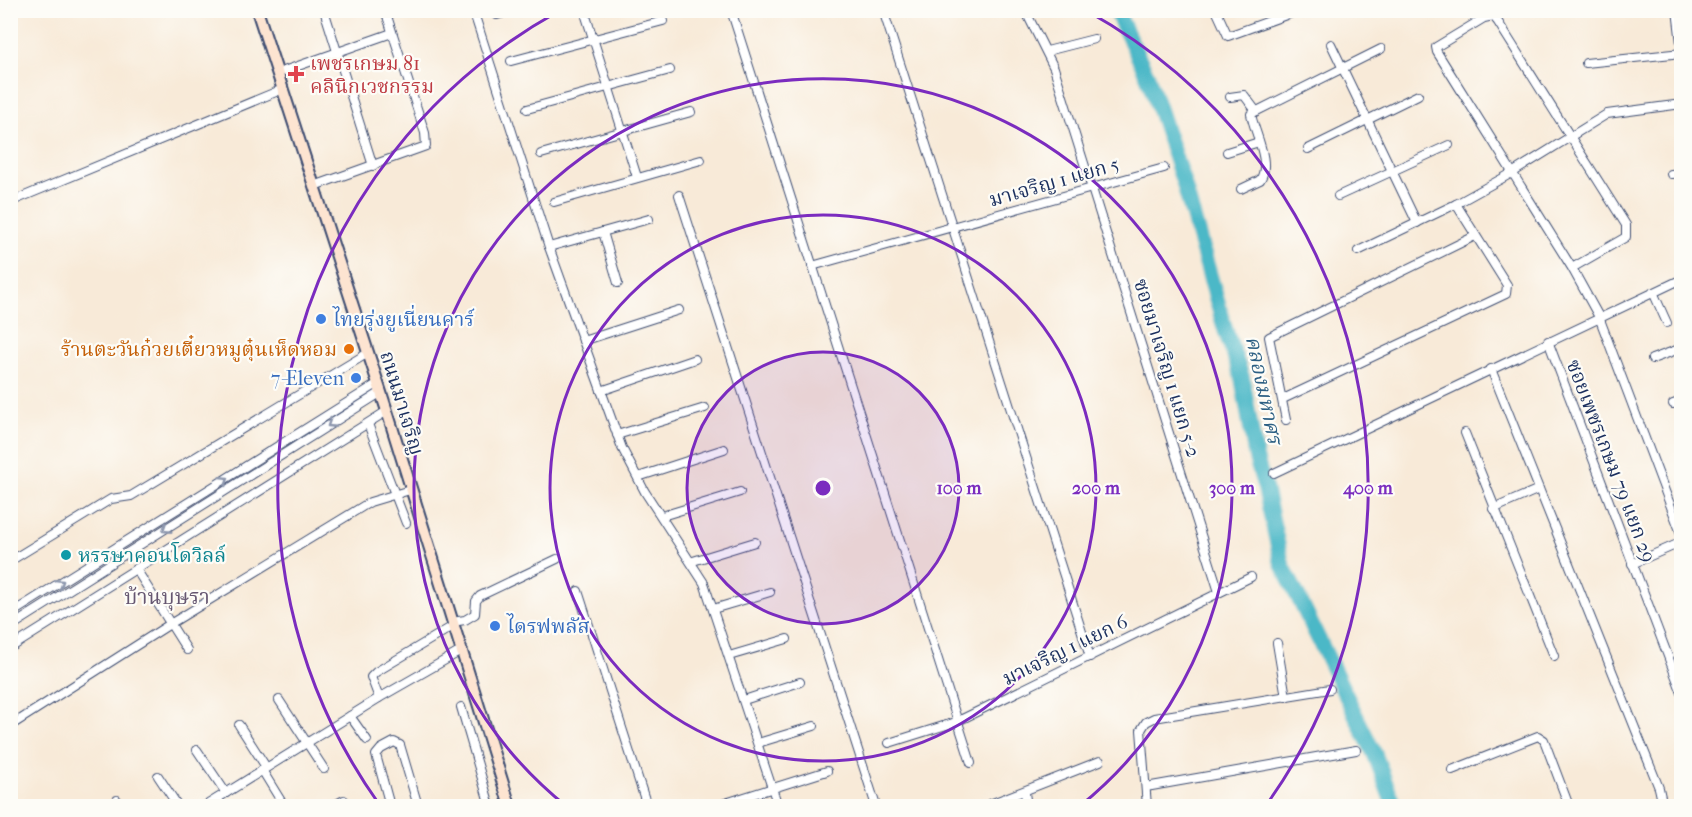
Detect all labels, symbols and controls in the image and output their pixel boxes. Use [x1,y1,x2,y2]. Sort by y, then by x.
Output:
place label: เพชรเกษม 81 คลินิกเวชกรรม [310,52,434,98]
marker: เพชรเกษม 81 คลินิกเวชกรรม [287,65,305,83]
street label: มาเจริญ 1 แยก 5 [986,152,1122,212]
street label: ซอยมาเจริญ 1 แยก 5-2 [1129,276,1205,460]
place label: ไทยรุ่งยูเนี่ยนคาร์ [332,304,475,332]
marker: ไทยรุ่งยูเนี่ยนคาร์ [314,312,328,326]
place label: ร้านตะวันก๋วยเตี๋ยวหมูตุ๋นเห็ดหอม [61,334,337,362]
water label: คลองมหาศร [1241,334,1288,449]
marker: ร้านตะวันก๋วยเตี๋ยวหมูตุ๋นเห็ดหอม [342,342,356,356]
street label: ถนนมาเจริญ [375,348,429,458]
street label: ซอยเพชรเกษม 79 แยก 29 [1562,356,1660,566]
place label: 7-Eleven [271,367,344,390]
marker: 7-Eleven [349,371,363,385]
one-way arrow [326,417,337,428]
one-way arrow [219,475,229,487]
centre of rings [813,478,833,498]
text: 100 m [936,478,983,499]
text: 200 m [1072,478,1121,499]
text: 300 m [1209,478,1256,499]
text: 400 m [1342,478,1394,499]
one-way arrow [162,522,173,533]
place label: หรรษาคอนโดวิลล์ [78,541,226,567]
marker: หรรษาคอนโดวิลล์ [59,548,73,562]
one-way arrow [54,579,64,591]
district label: บ้านบุษรา [124,585,210,611]
street label: มาเจริญ 1 แยก 6 [999,610,1132,690]
place label: ไดรฟพลัส [506,613,590,638]
marker: ไดรฟพลัส [488,619,502,633]

